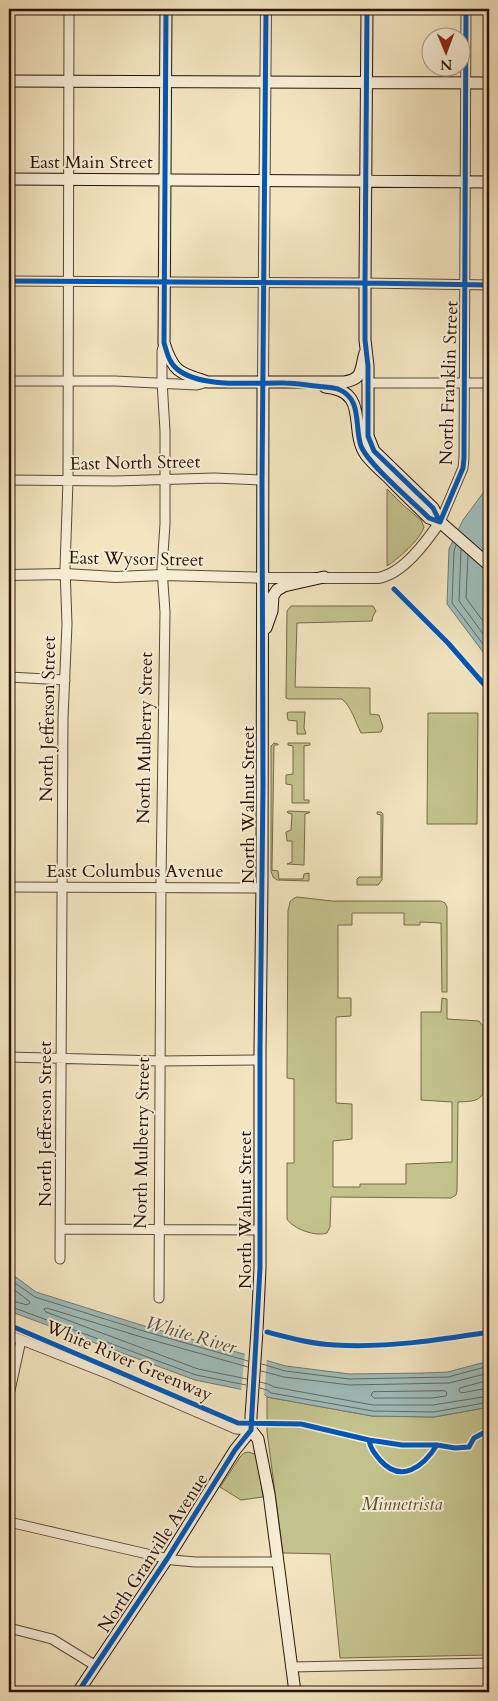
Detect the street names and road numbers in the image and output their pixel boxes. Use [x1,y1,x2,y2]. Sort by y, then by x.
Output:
street label: East Main Street [29,150,153,175]
street label: North Franklin Street [434,300,464,466]
street label: East North Street [69,449,201,477]
street label: East Wysor Street [68,545,204,573]
street label: North Jefferson Street [34,635,62,802]
street label: North Mulberry Street [131,651,159,824]
street label: North Walnut Street [236,726,261,884]
street label: East Columbus Avenue [46,859,224,884]
street label: North Jefferson Street [33,1041,58,1207]
street label: North Mulberry Street [128,1056,156,1229]
street label: North Walnut Street [233,1131,258,1289]
street label: White River Greenway [41,1314,217,1408]
street label: North Granville Avenue [92,1468,214,1638]

